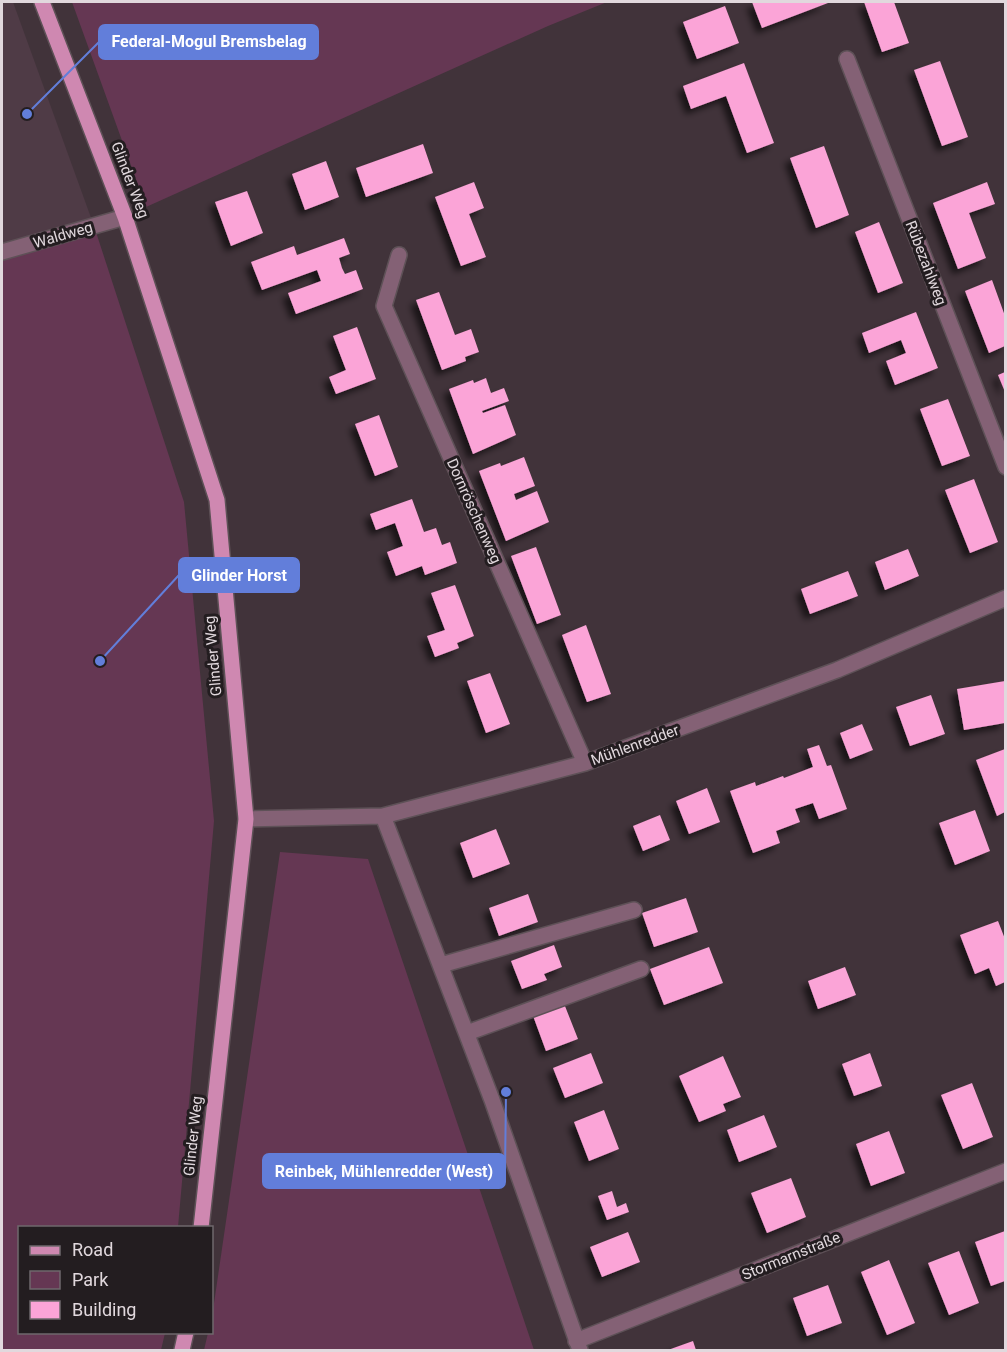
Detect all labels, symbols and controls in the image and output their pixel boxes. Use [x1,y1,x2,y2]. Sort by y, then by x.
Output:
callout: Federal-Mogul Bremsbelag [99,25,318,59]
text: Federal-Mogul Bremsbelag [111,32,307,51]
street label: Glinder Weg [107,139,153,221]
street label: Waldweg [31,218,95,252]
street label: Rübezahlweg [902,218,950,308]
street label: Dornröschenweg [443,456,505,566]
callout: Glinder Horst [179,558,299,592]
text: Glinder Horst [191,566,287,585]
street label: Glinder Weg [201,615,225,697]
street label: Mühlenredder [589,721,681,769]
street label: Glinder Weg [180,1095,206,1177]
callout: Reinbek, Mühlenredder (West) [263,1154,505,1188]
text: Reinbek, Mühlenredder (West) [275,1162,493,1181]
legend [18,1226,213,1334]
street label: Stormarnstraße [739,1228,843,1284]
text: Road [72,1239,113,1260]
text: Park [72,1269,109,1290]
text: Building [72,1299,136,1320]

